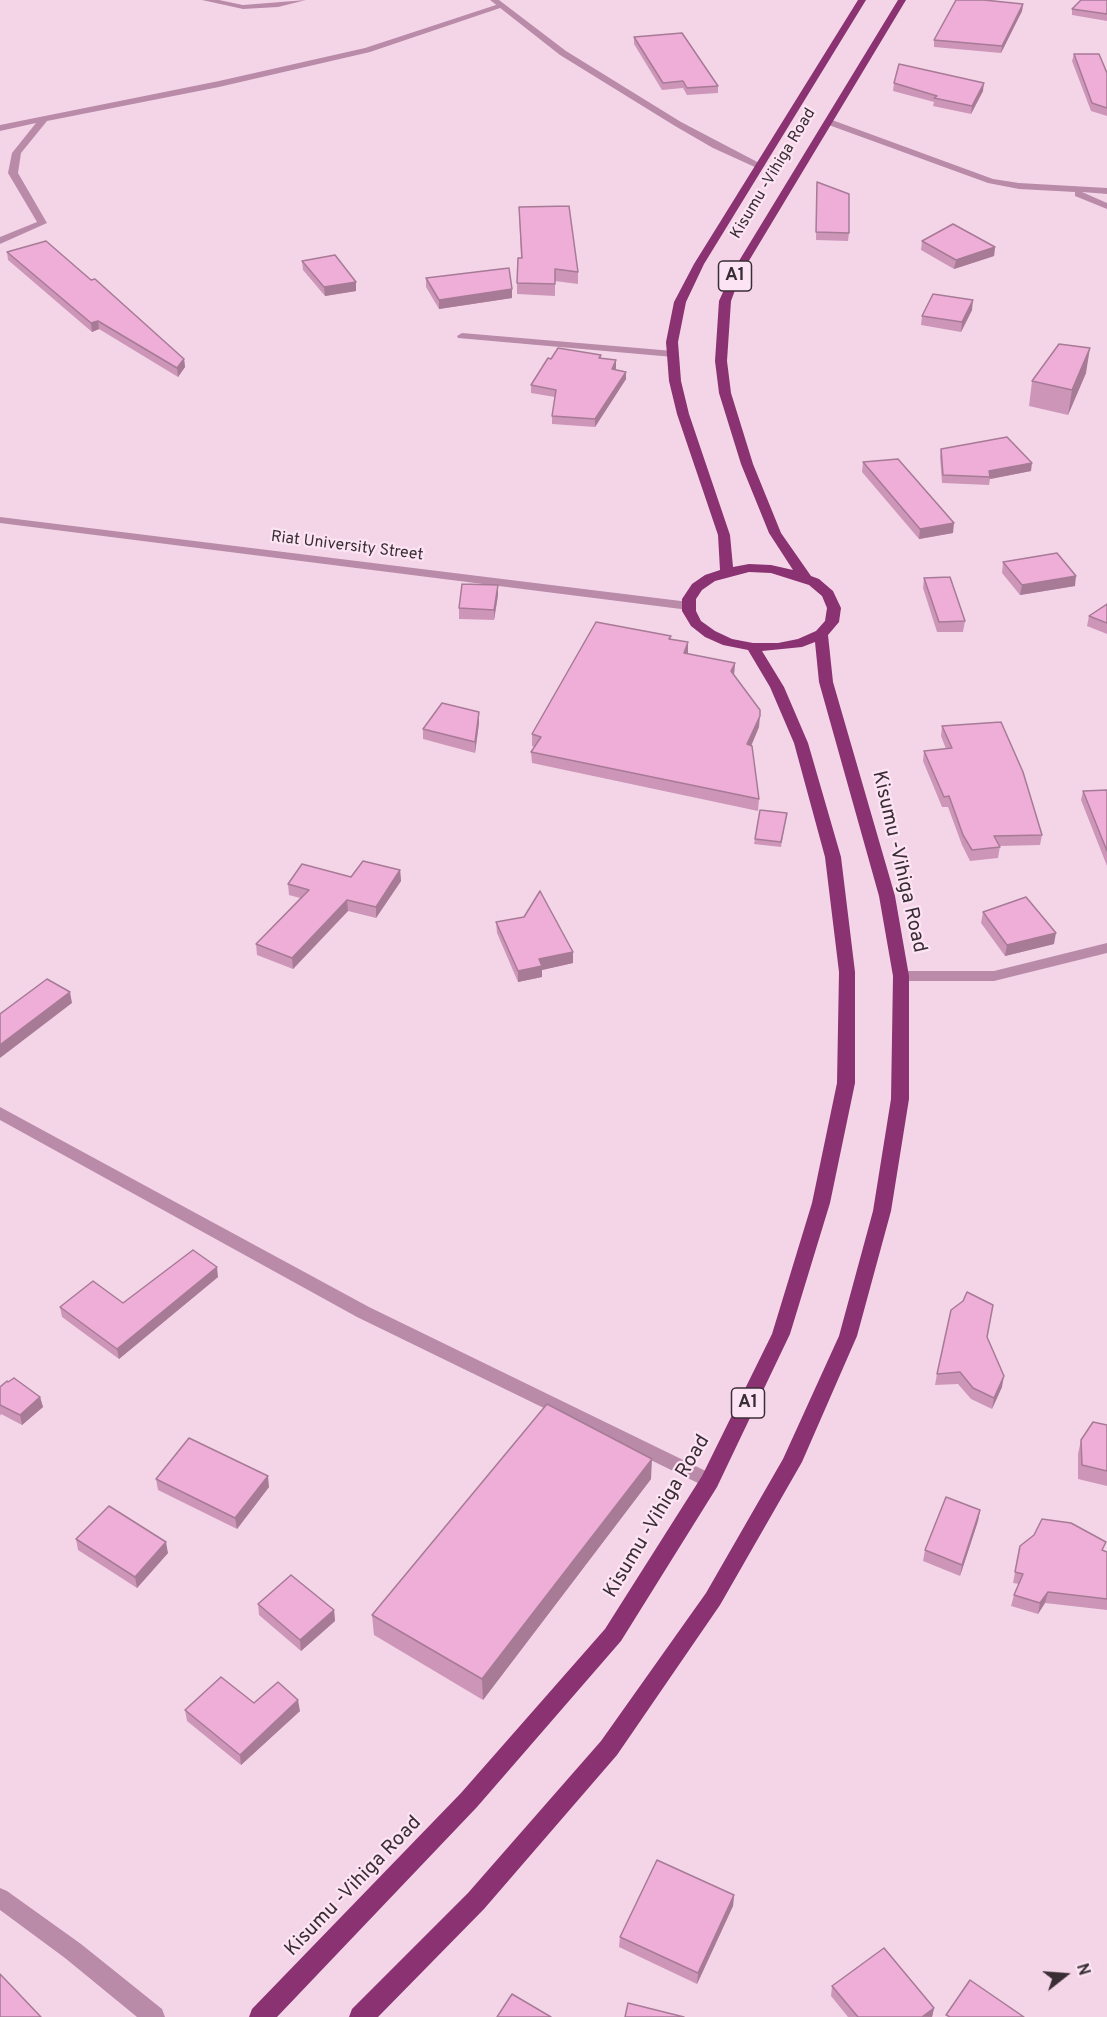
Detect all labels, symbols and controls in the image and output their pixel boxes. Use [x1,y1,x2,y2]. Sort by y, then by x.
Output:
street label: Kisumu -Vihiga Road [727,105,821,243]
road number: A1 [718,261,752,291]
street label: Riat University Street [270,528,424,566]
street label: Kisumu -Vihiga Road [865,769,931,955]
road number: A1 [732,1388,764,1418]
street label: Kisumu -Vihiga Road [600,1431,716,1603]
street label: Kisumu -Vihiga Road [281,1812,427,1962]
north arrow [1035,1945,1095,2005]
text: N [1071,1961,1093,1978]

